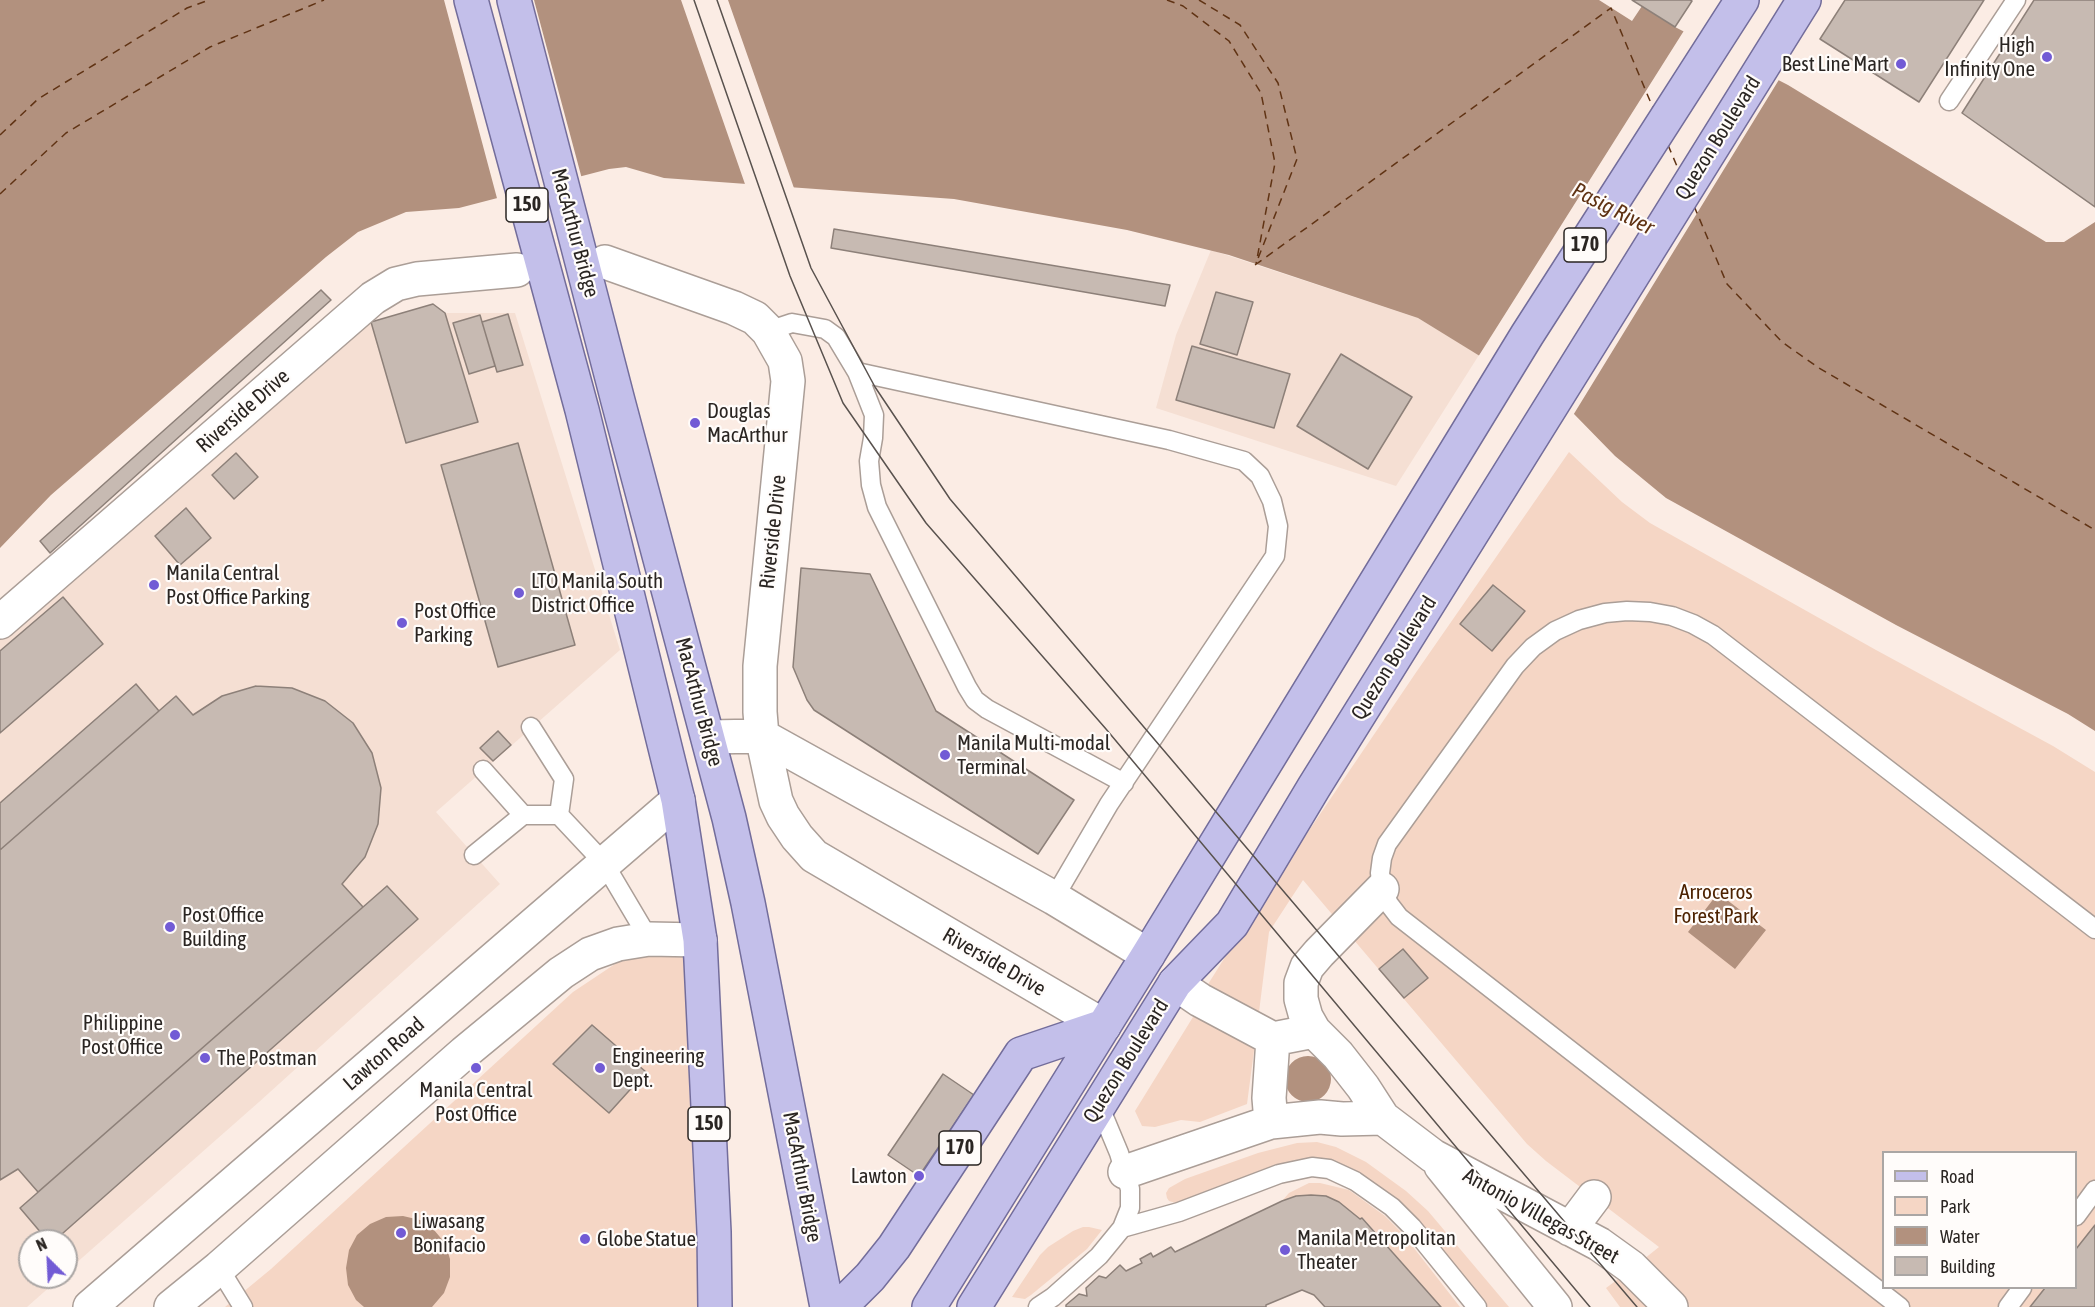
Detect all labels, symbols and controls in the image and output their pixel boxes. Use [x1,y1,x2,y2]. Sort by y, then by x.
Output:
place label: High Infinity One [1944,32,2035,82]
marker: High Infinity One [2040,50,2054,64]
place label: Best Line Mart [1782,51,1889,77]
marker: Best Line Mart [1894,57,1908,71]
street label: Quezon Boulevard [1670,71,1766,205]
street label: MacArthur Bridge [546,166,604,300]
water label: Pasig River [1568,177,1658,241]
road number: 150 [506,188,548,222]
road number: 170 [1564,228,1606,262]
street label: Riverside Drive [191,364,295,458]
place label: Douglas MacArthur [707,398,787,448]
marker: Douglas MacArthur [688,416,702,430]
street label: Riverside Drive [754,474,792,590]
place label: Manila Central Post Office Parking [166,560,309,610]
place label: LTO Manila South District Office [531,568,663,618]
marker: Manila Central Post Office Parking [147,578,161,592]
marker: LTO Manila South District Office [512,586,526,600]
street label: Quezon Boulevard [1346,591,1442,725]
place label: Post Office Parking [414,598,496,648]
marker: Post Office Parking [395,616,409,630]
street label: MacArthur Bridge [670,635,728,769]
place label: Manila Multi-modal Terminal [957,730,1110,780]
marker: Manila Multi-modal Terminal [938,748,952,762]
park label: Arroceros Forest Park [1673,879,1759,929]
place label: Post Office Building [182,902,264,952]
marker: Post Office Building [163,920,177,934]
street label: Riverside Drive [938,922,1050,1002]
street label: Quezon Boulevard [1078,994,1174,1128]
place label: Philippine Post Office [81,1010,163,1060]
street label: Lawton Road [338,1012,430,1096]
marker: Philippine Post Office [168,1028,182,1042]
place label: Engineering Dept. [612,1043,704,1093]
place label: The Postman [217,1045,317,1071]
marker: The Postman [198,1051,212,1065]
marker: Manila Central Post Office [469,1061,483,1075]
marker: Engineering Dept. [593,1061,607,1075]
place label: Manila Central Post Office [419,1077,533,1127]
road number: 150 [688,1107,730,1141]
street label: MacArthur Bridge [777,1110,827,1244]
road number: 170 [939,1131,981,1165]
legend [1882,1151,2077,1289]
place label: Lawton [851,1163,907,1189]
street label: Antonio Villegas Street [1459,1163,1623,1269]
text: Road [1940,1166,1974,1187]
marker: Lawton [912,1169,926,1183]
text: Park [1940,1196,1970,1217]
place label: Liwasang Bonifacio [413,1208,486,1258]
place label: Manila Metropolitan Theater [1297,1225,1456,1275]
marker: Liwasang Bonifacio [394,1226,408,1240]
place label: Globe Statue [597,1226,696,1252]
text: Water [1940,1226,1979,1247]
north arrow [18,1229,78,1289]
marker: Globe Statue [578,1232,592,1246]
text: N [34,1234,49,1255]
marker: Manila Metropolitan Theater [1278,1243,1292,1257]
text: Building [1940,1256,1995,1277]

